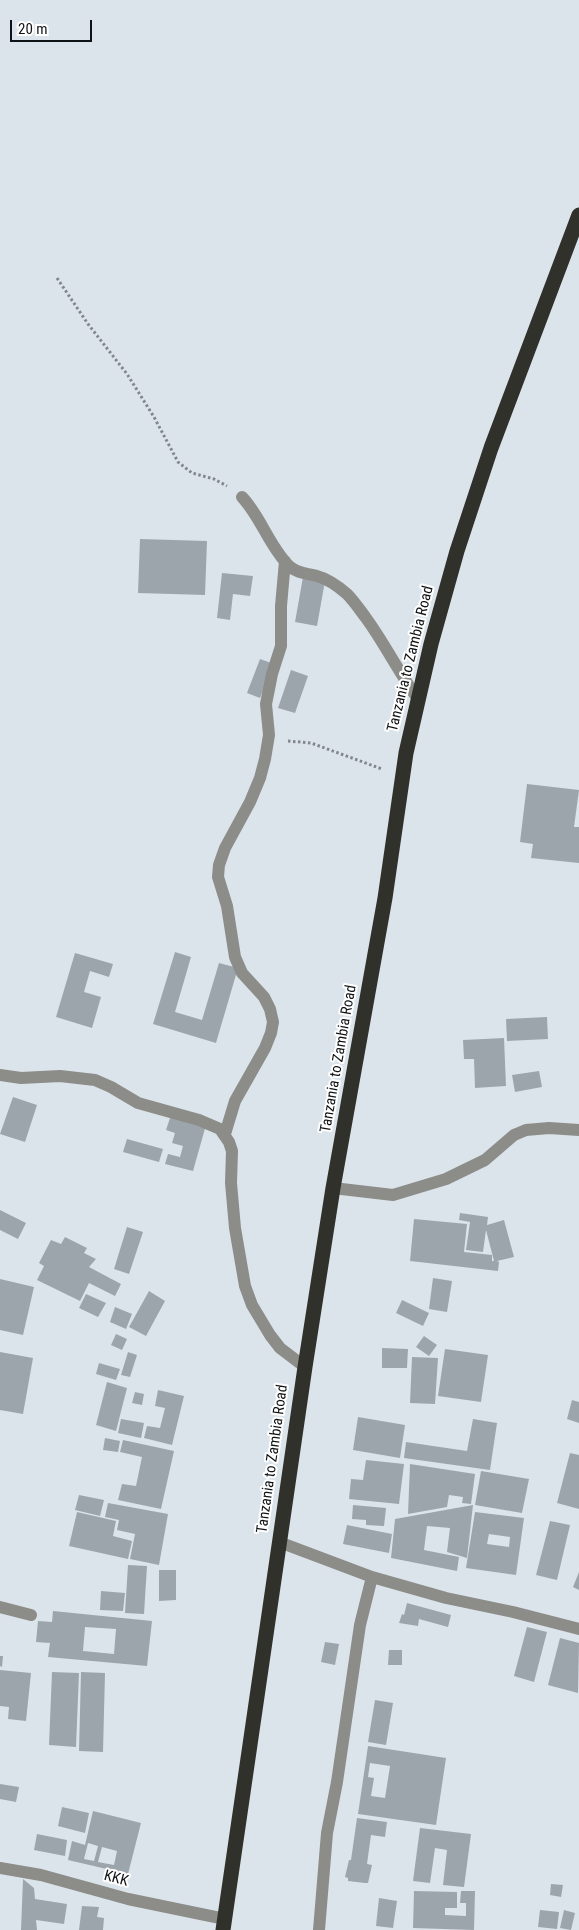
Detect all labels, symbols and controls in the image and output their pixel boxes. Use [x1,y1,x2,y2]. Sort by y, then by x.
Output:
scale bar [12,10,95,42]
text: 20 m [18,20,48,38]
street label: Tanzania to Zambia Road [384,584,438,734]
street label: Tanzania to Zambia Road [317,984,361,1134]
street label: Tanzania to Zambia Road [254,1384,292,1534]
street label: KKK [102,1867,130,1891]

